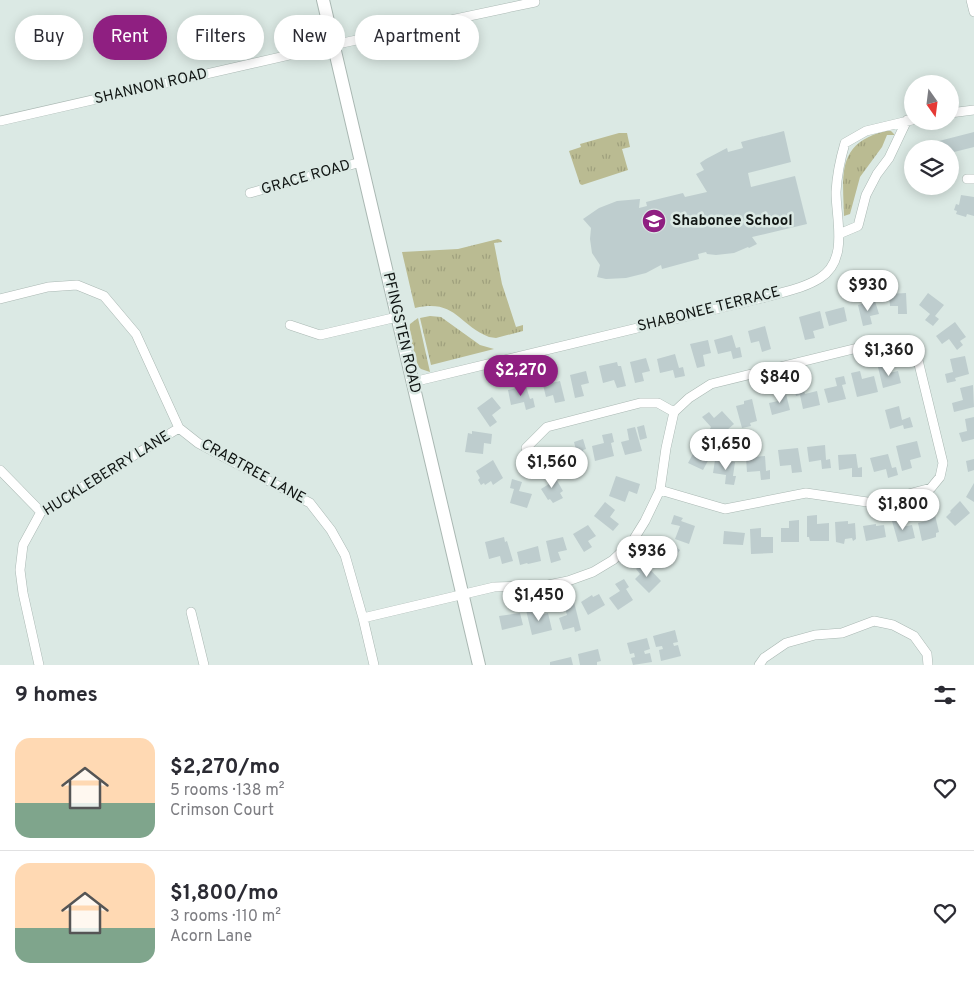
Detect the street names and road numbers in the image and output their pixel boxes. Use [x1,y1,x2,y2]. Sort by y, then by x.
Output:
street label: SHANNON ROAD [93,65,209,109]
street label: GRACE ROAD [259,156,353,200]
street label: PFINGSTEN ROAD [378,271,424,395]
street label: SHABONEE TERRACE [636,283,782,337]
street label: HUCKLEBERRY LANE [40,427,174,521]
street label: CRABTREE LANE [197,435,309,509]

